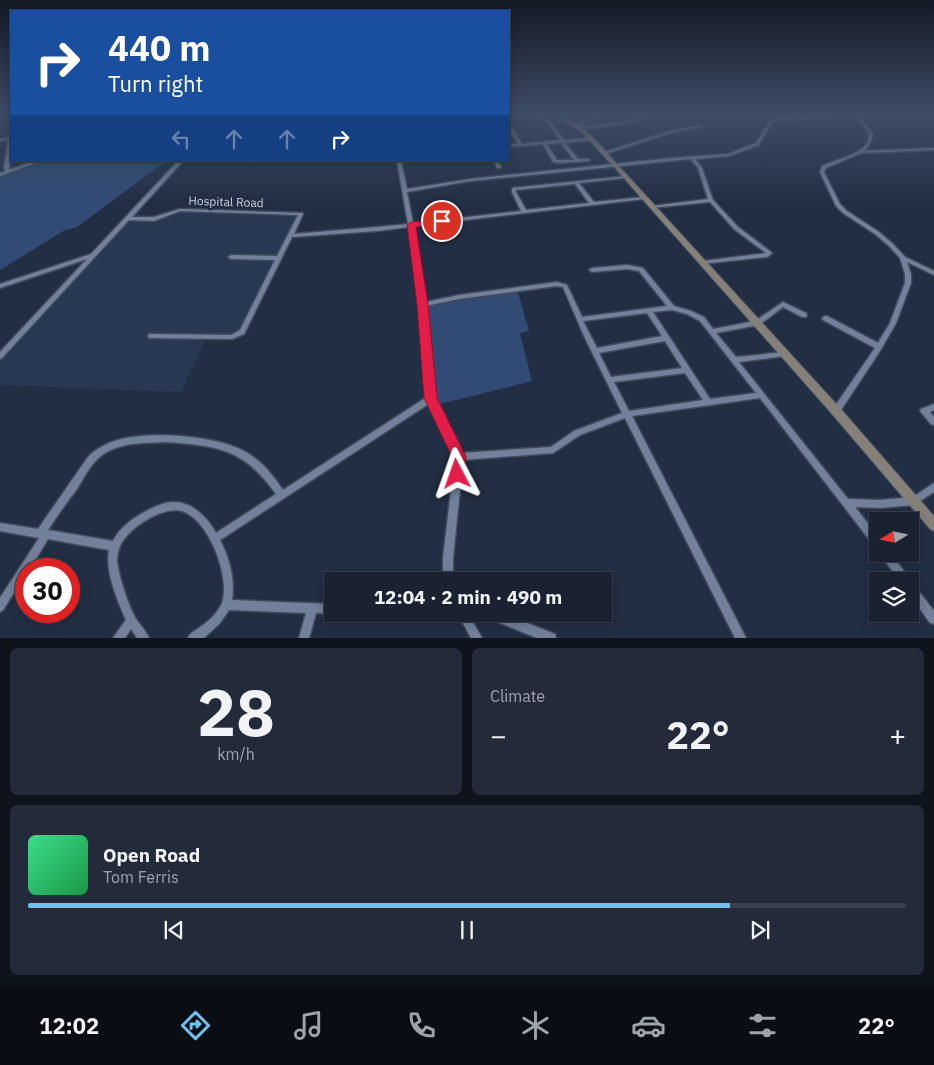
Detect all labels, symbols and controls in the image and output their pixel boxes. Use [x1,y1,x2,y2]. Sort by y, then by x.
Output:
text: 440 m [108,25,211,71]
icon: right [25,30,90,95]
text: Turn right [108,69,203,98]
icon: left [167,125,195,153]
icon: ahead [220,125,248,153]
icon: ahead [273,125,301,153]
icon: right [326,125,354,153]
street label: Hospital Road [188,193,264,210]
pin [421,200,463,242]
icon: arrive [428,207,456,235]
position arrow [430,447,482,499]
north arrow [869,512,919,562]
map controls [869,512,919,622]
speed limit sign: 30 [15,558,80,623]
button: layers [869,572,919,622]
text: 12:04 · 2 min · 490 m [374,585,562,609]
text: 28 [197,669,275,754]
text: Climate [490,686,545,706]
text: 22° [666,710,730,759]
text: − [490,717,507,754]
text: + [889,717,906,754]
text: km/h [217,744,255,764]
text: Open Road [103,843,200,867]
text: Tom Ferris [103,867,179,887]
icon: previous [160,916,188,944]
icon: pause [453,916,481,944]
icon: next [746,916,774,944]
icon: directions [178,1008,213,1043]
icon: music [291,1008,326,1043]
icon: phone [404,1008,439,1043]
icon: climate [518,1008,553,1043]
icon: car [631,1008,666,1043]
icon: filters [745,1008,780,1043]
text: 12:02 [39,1011,99,1040]
text: 22° [858,1011,895,1040]

